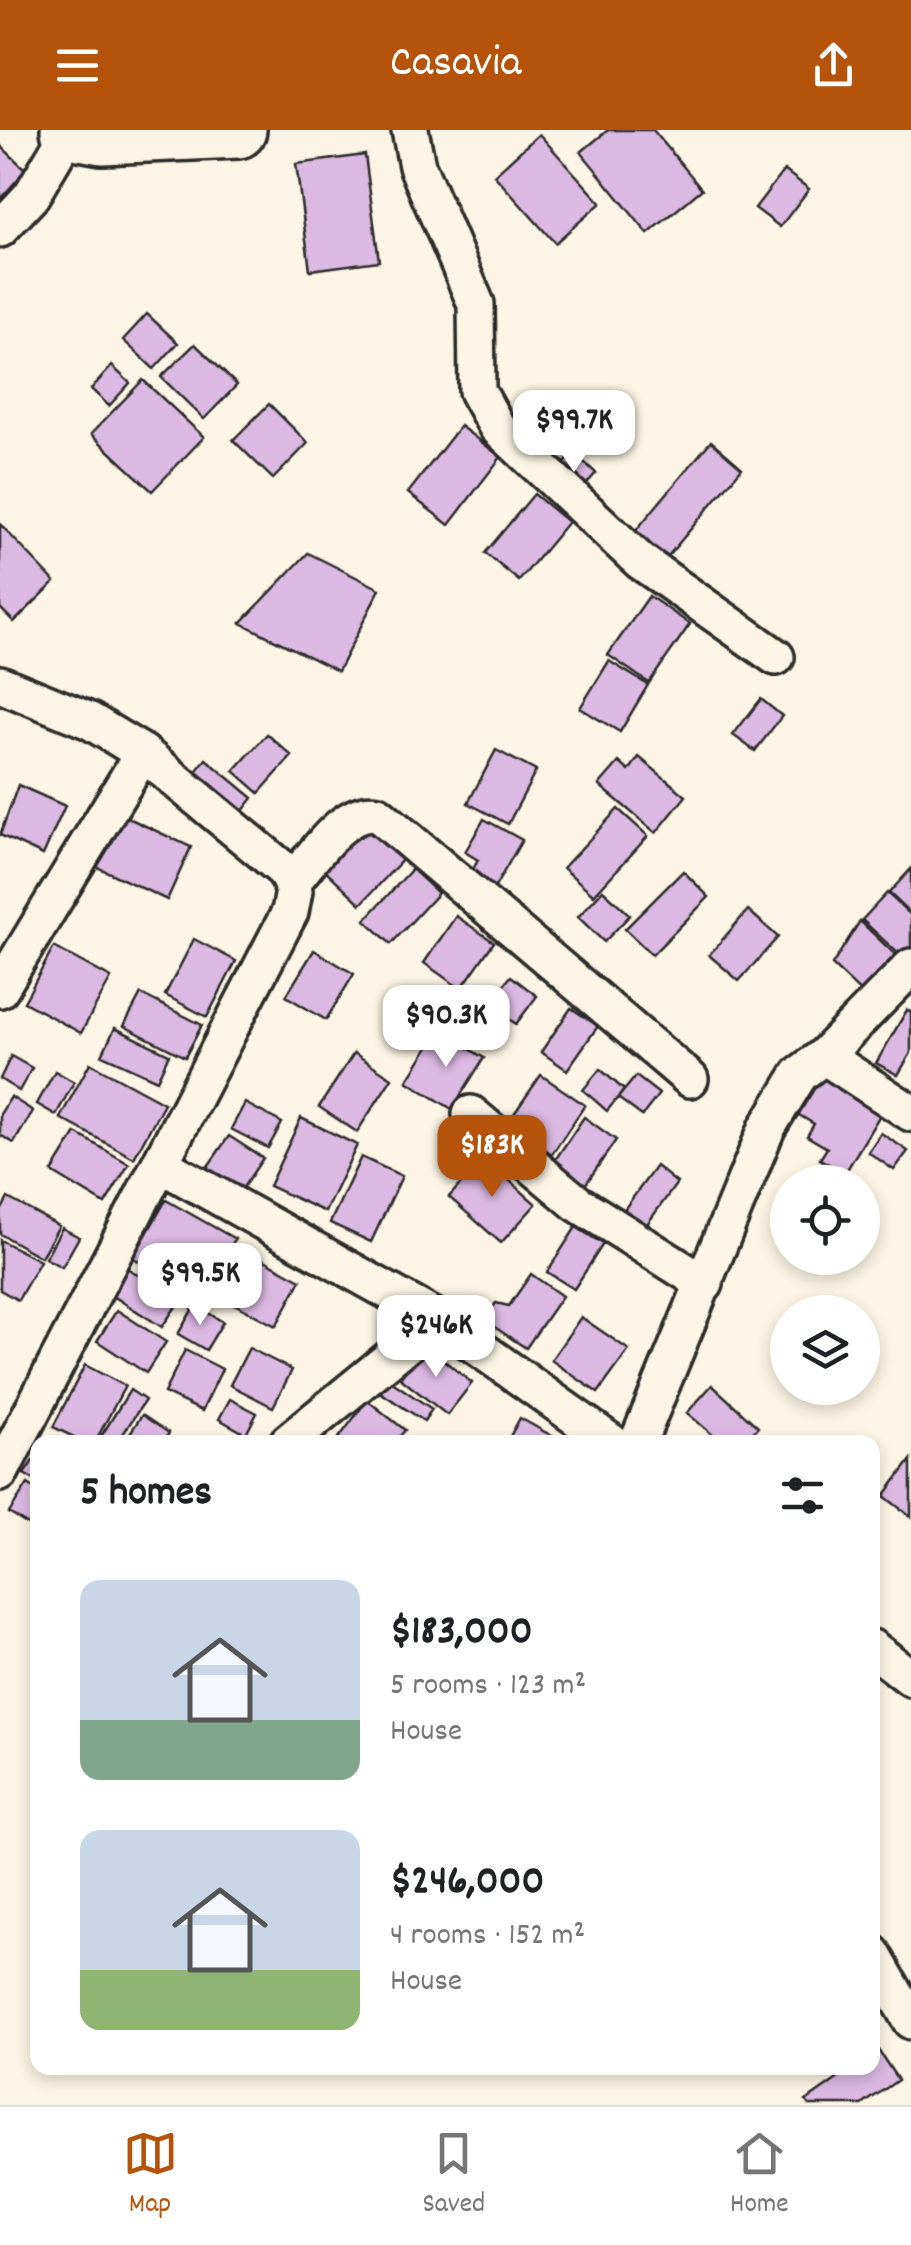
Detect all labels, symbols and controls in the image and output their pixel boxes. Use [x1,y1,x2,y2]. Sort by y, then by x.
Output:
text: Casavia [390,33,521,97]
icon: menu [50,38,105,93]
icon: share [806,38,861,93]
pin: $99.7K [493,390,655,475]
text: $99.7K [535,399,613,445]
pin: $90.3K [365,985,527,1070]
text: $90.3K [405,994,487,1040]
pin: $183K [422,1115,562,1200]
text: $183K [459,1124,525,1170]
map controls [770,1165,880,1405]
button: locate [770,1165,880,1275]
pin: $99.5K [119,1243,281,1328]
text: $99.5K [160,1252,240,1298]
pin: $246K [366,1295,506,1380]
button: layers [770,1295,880,1405]
text: $246K [399,1304,473,1350]
text: 5 homes [80,1465,212,1525]
icon: filters [775,1468,830,1523]
text: $183,000 [390,1604,533,1664]
icon: home [160,1620,280,1740]
text: 5 rooms · 123 m² [390,1664,586,1710]
text: House [390,1710,462,1756]
text: $246,000 [390,1854,544,1914]
icon: home [160,1870,280,1990]
text: 4 rooms · 152 m² [390,1914,585,1960]
text: House [390,1960,462,2006]
tab: Map [123,2126,178,2226]
tab: Saved [423,2126,485,2226]
tab: Home [730,2126,788,2226]

